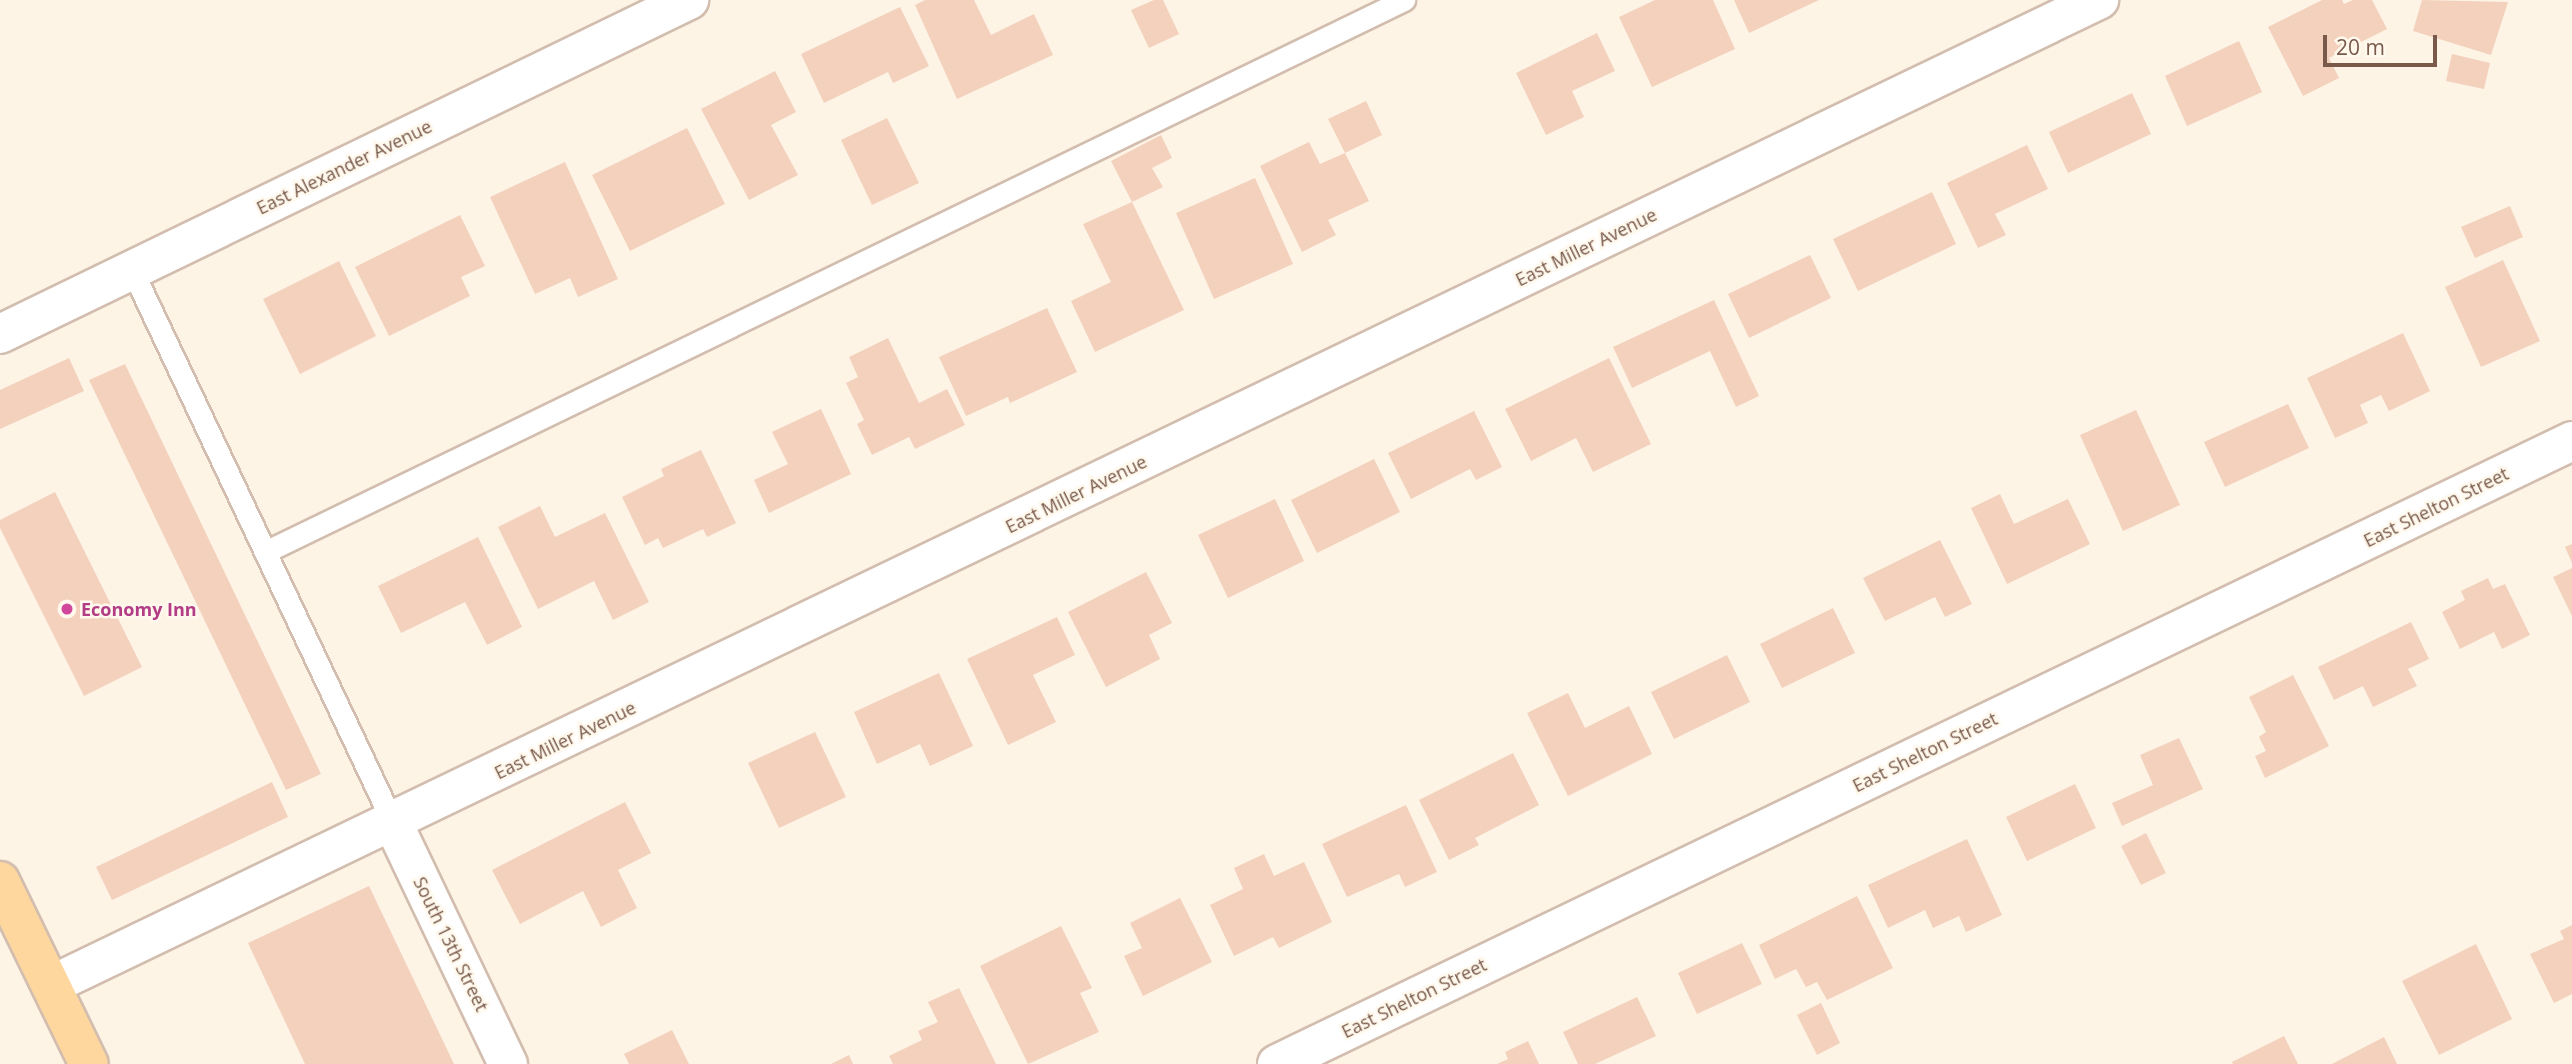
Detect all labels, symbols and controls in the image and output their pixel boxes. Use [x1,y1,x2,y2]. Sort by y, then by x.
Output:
scale bar [2327,21,2441,65]
text: 20 m [2336,33,2385,61]
street label: East Alexander Avenue [253,115,435,219]
street label: East Miller Avenue [1512,203,1660,291]
street label: East Miller Avenue [1002,450,1150,538]
street label: East Shelton Street [2360,463,2512,551]
place label: Economy Inn [81,598,197,620]
marker: Economy Inn [59,601,75,617]
street label: East Miller Avenue [491,696,639,784]
street label: East Shelton Street [1849,708,2001,796]
street label: South 13th Street [409,873,493,1015]
street label: East Shelton Street [1338,954,1490,1042]

